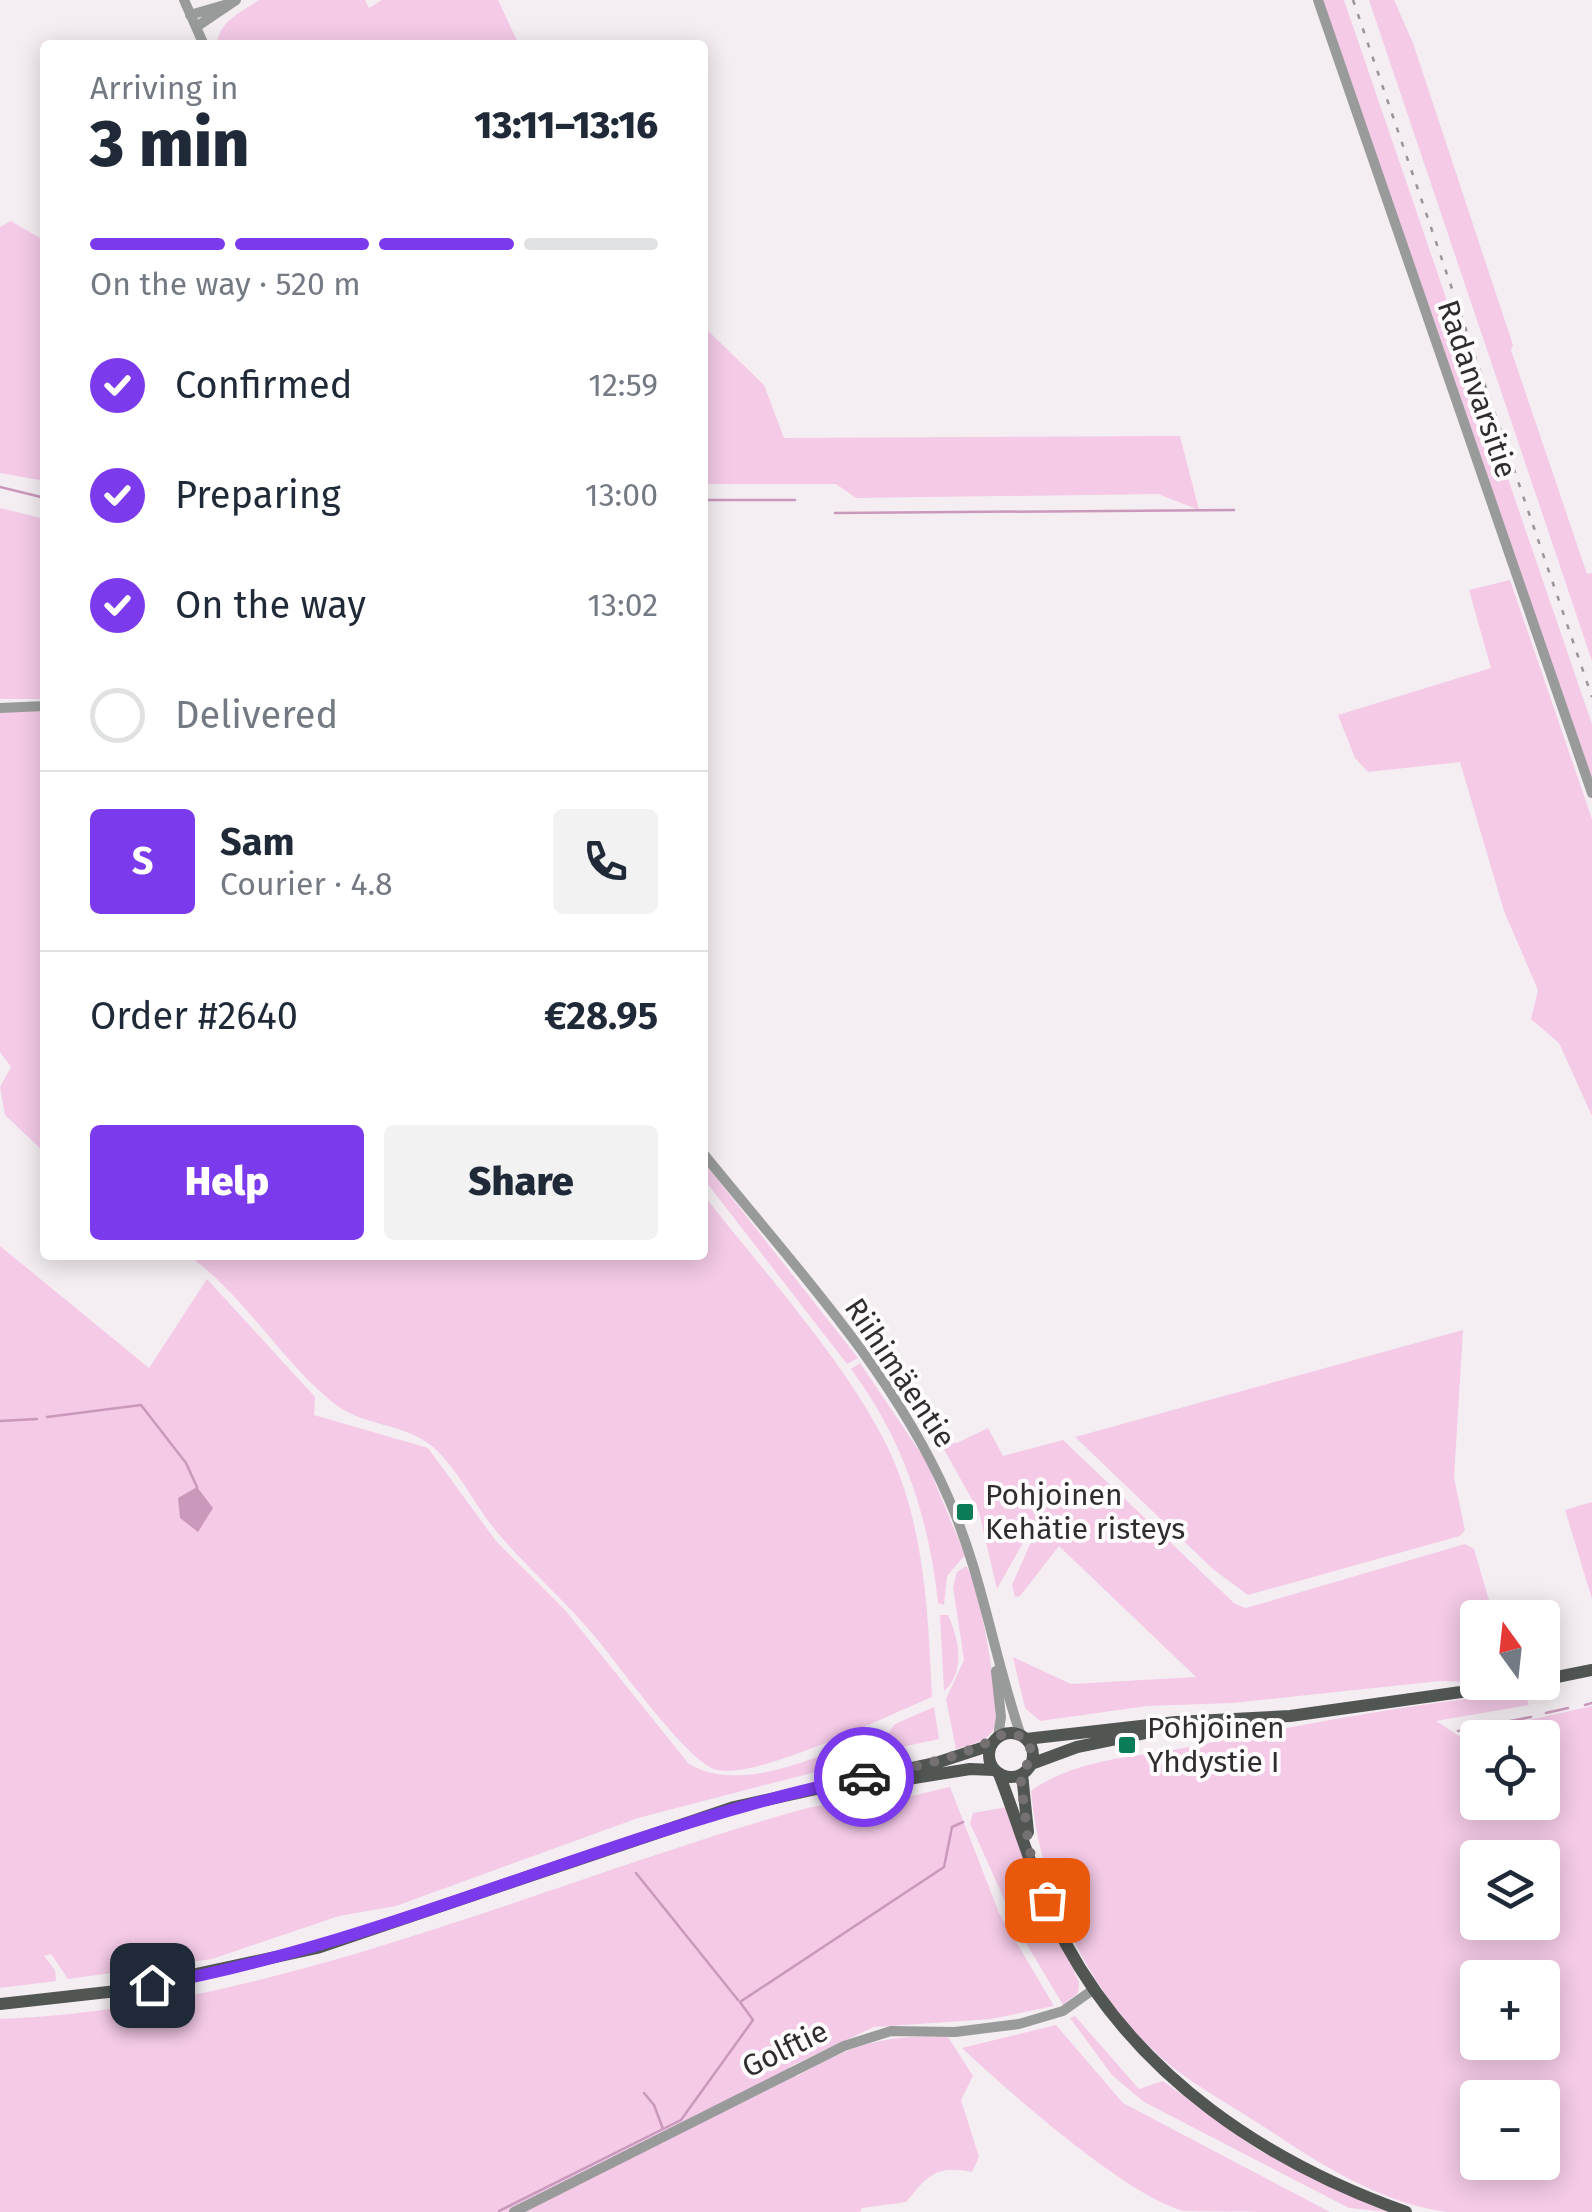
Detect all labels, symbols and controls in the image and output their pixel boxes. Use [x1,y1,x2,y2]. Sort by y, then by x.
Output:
text: Arriving in [90,69,238,107]
text: 13:11–13:16 [474,102,658,148]
text: 3 min [90,105,249,183]
text: On the way · 520 m [90,265,361,303]
street label: Radanvarsitie [1430,295,1524,483]
icon: check [90,358,145,413]
text: Confirmed [175,362,353,408]
text: 12:59 [588,366,658,404]
icon: check [90,468,145,523]
text: Preparing [175,472,341,518]
text: 13:00 [585,476,658,514]
icon: check [90,578,145,633]
text: On the way [175,582,366,628]
text: 13:02 [587,586,658,624]
text: Delivered [175,692,338,738]
button: phone [553,809,658,914]
text: Sam [220,819,295,865]
text: S [132,838,153,884]
text: Courier · 4.8 [220,865,393,903]
text: Order #2640 [90,993,298,1039]
text: €28.95 [544,993,658,1039]
button: Help [90,1125,364,1240]
button: Share [384,1125,658,1240]
street label: Riihimäentie [837,1291,963,1455]
place label: Pohjoinen Kehätie risteys [985,1477,1185,1547]
marker: Pohjoinen Kehätie risteys [954,1501,976,1523]
north arrow [1460,1600,1560,1700]
map controls [1460,1600,1560,2180]
place label: Pohjoinen Yhdystie I [1147,1710,1285,1780]
button: locate [1460,1720,1560,1820]
courier [814,1727,914,1827]
marker: Pohjoinen Yhdystie I [1116,1734,1138,1756]
icon: car [837,1750,892,1805]
button: layers [1460,1840,1560,1940]
pin [1005,1858,1090,1943]
icon: bag [1020,1873,1075,1928]
pin [110,1943,195,2028]
icon: home [125,1958,180,2013]
button: + [1460,1960,1560,2060]
street label: Golftie [736,2013,834,2085]
button: − [1460,2080,1560,2180]

